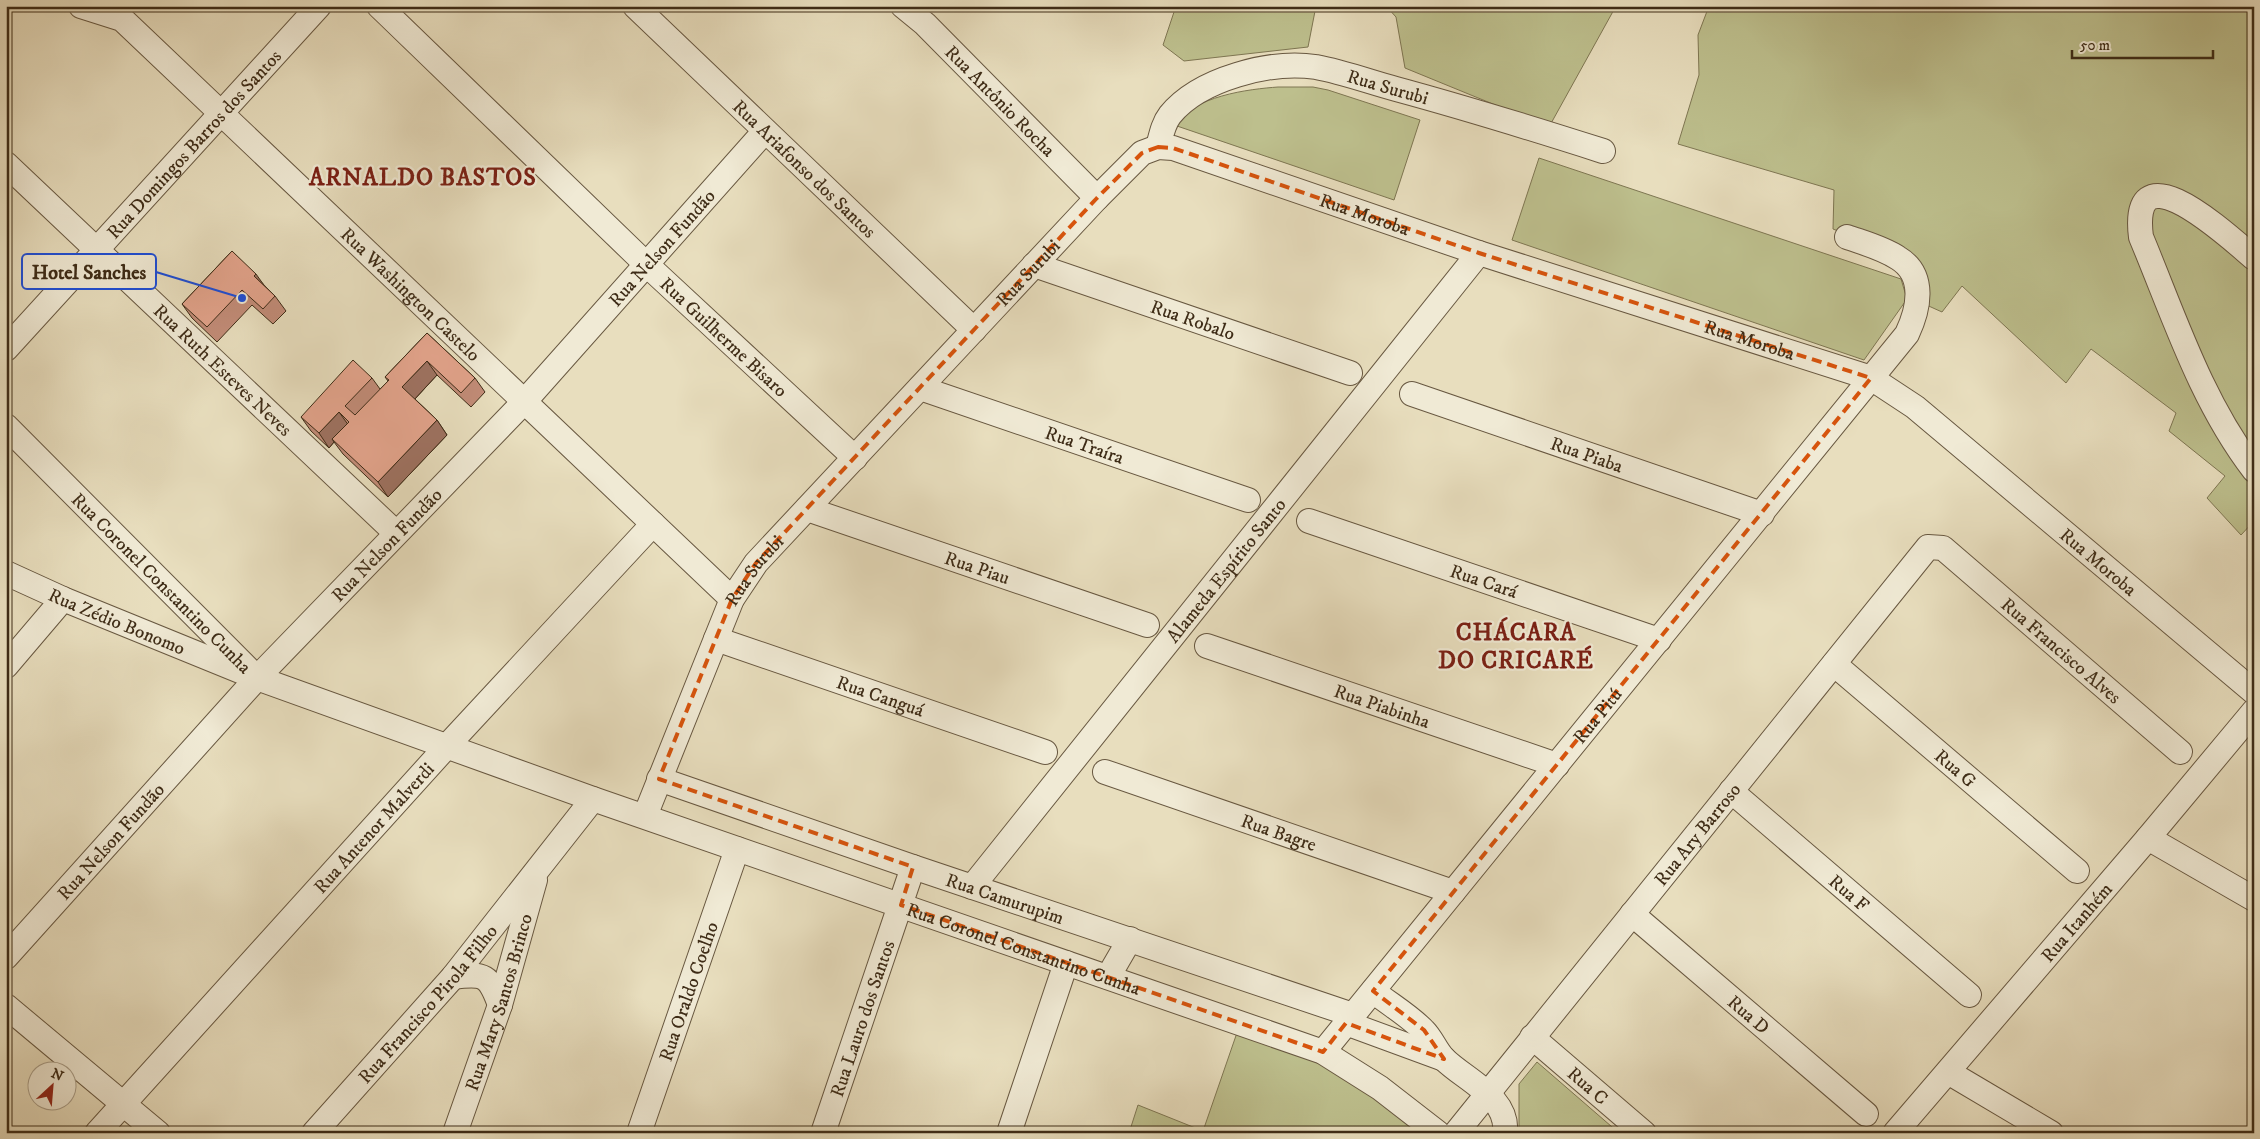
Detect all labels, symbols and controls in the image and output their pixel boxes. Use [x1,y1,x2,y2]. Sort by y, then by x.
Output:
scale bar [2072,28,2214,60]
text: 50 m [2080,36,2110,55]
street label: Rua Antônio Rocha [940,41,1060,162]
street label: Rua Domingos Barros dos Santos [102,45,287,244]
street label: Rua Surubi [1344,65,1431,110]
street label: Rua Ariafonso dos Santos [727,96,880,243]
district label: ARNALDO BASTOS [308,163,537,193]
street label: Rua Nelson Fundão [604,185,721,312]
street label: Rua Moroba [1316,189,1412,241]
street label: Rua Washington Castelo [335,223,485,367]
street label: Rua Surubi [992,235,1066,311]
callout: Hotel Sanches [22,254,156,289]
text: Hotel Sanches [32,261,147,286]
street label: Rua Guilherme Bisaro [655,273,792,403]
street label: Rua Robalo [1147,296,1238,346]
street label: Rua Ruth Esteves Neves [148,300,296,441]
street label: Rua Moroba [1701,316,1797,366]
street label: Rua Traíra [1042,422,1127,470]
street label: Rua Piaba [1547,432,1626,478]
street label: Rua Nelson Fundão [327,484,447,607]
street label: Rua Coronel Constantino Cunha [66,488,256,679]
street label: Alameda Espírito Santo [1162,494,1291,648]
street label: Rua Moroba [2055,524,2141,602]
street label: Rua Surubi [721,531,789,611]
street label: Rua Piau [941,547,1012,590]
street label: Rua Cará [1447,560,1520,604]
street label: Rua Zédio Bonomo [44,584,188,661]
street label: Rua Francisco Alves [1996,593,2125,709]
district label: CHÁCARA DO CRICARÉ [1438,617,1594,676]
street label: Rua Canguá [833,671,927,723]
street label: Rua Piabinha [1331,680,1433,734]
street label: Rua Pitú [1569,684,1627,749]
street label: Rua G [1929,745,1980,793]
street label: Rua Antenor Malverdi [309,758,440,899]
street label: Rua Nelson Fundão [53,779,170,905]
street label: Rua Ary Barroso [1650,779,1746,891]
street label: Rua Bagre [1238,810,1319,857]
street label: Rua Camurupim [943,869,1067,930]
street label: Rua F [1824,870,1874,917]
street label: Rua Itanhém [2037,878,2118,968]
street label: Rua Coronel Constantino Cunha [903,899,1143,1001]
street label: Rua Mary Santos Brinco [461,911,538,1094]
street label: Rua Oraldo Coelho [655,919,724,1064]
street label: Rua Francisco Pirola Filho [354,920,503,1089]
street label: Rua Lauro dos Santos [826,937,900,1100]
street label: Rua D [1722,991,1774,1040]
north arrow [28,1062,78,1112]
street label: Rua C [1562,1062,1612,1110]
text: N [48,1065,67,1086]

